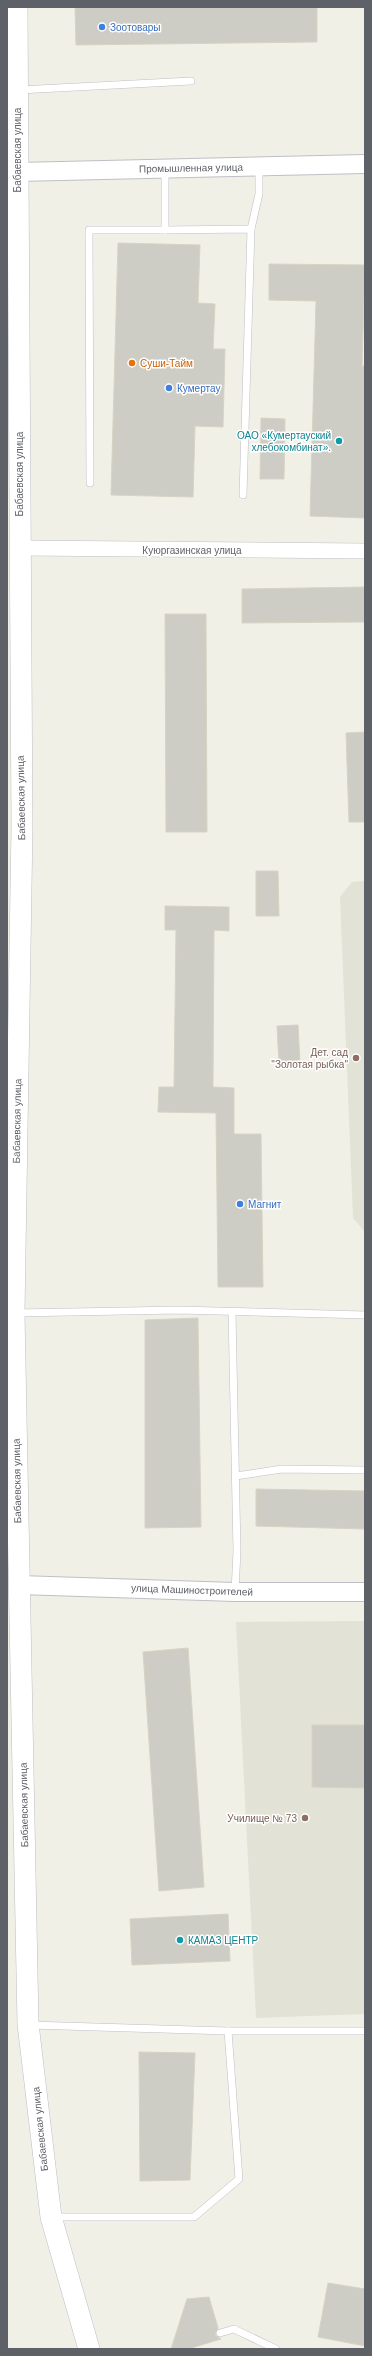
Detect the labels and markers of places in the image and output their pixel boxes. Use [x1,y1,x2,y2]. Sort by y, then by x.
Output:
marker: Зоотовары [97,22,107,32]
place label: Зоотовары [110,22,160,33]
marker: Суши-Тайм [127,358,137,368]
place label: Суши-Тайм [140,358,193,369]
marker: Кумертау [164,383,174,393]
place label: Кумертау [177,383,220,394]
place label: ОАО «Кумертауский хлебокомбинат». [237,430,331,453]
marker: ОАО «Кумертауский хлебокомбинат». [334,436,344,446]
place label: Дет. сад "Золотая рыбка" [271,1047,348,1070]
marker: Дет. сад "Золотая рыбка" [351,1053,361,1063]
marker: Магнит [235,1199,245,1209]
place label: Магнит [248,1199,282,1210]
place label: Училище № 73 [227,1813,297,1824]
marker: Училище № 73 [300,1813,310,1823]
marker: КАМАЗ ЦЕНТР [175,1935,185,1945]
place label: КАМАЗ ЦЕНТР [188,1935,259,1946]

